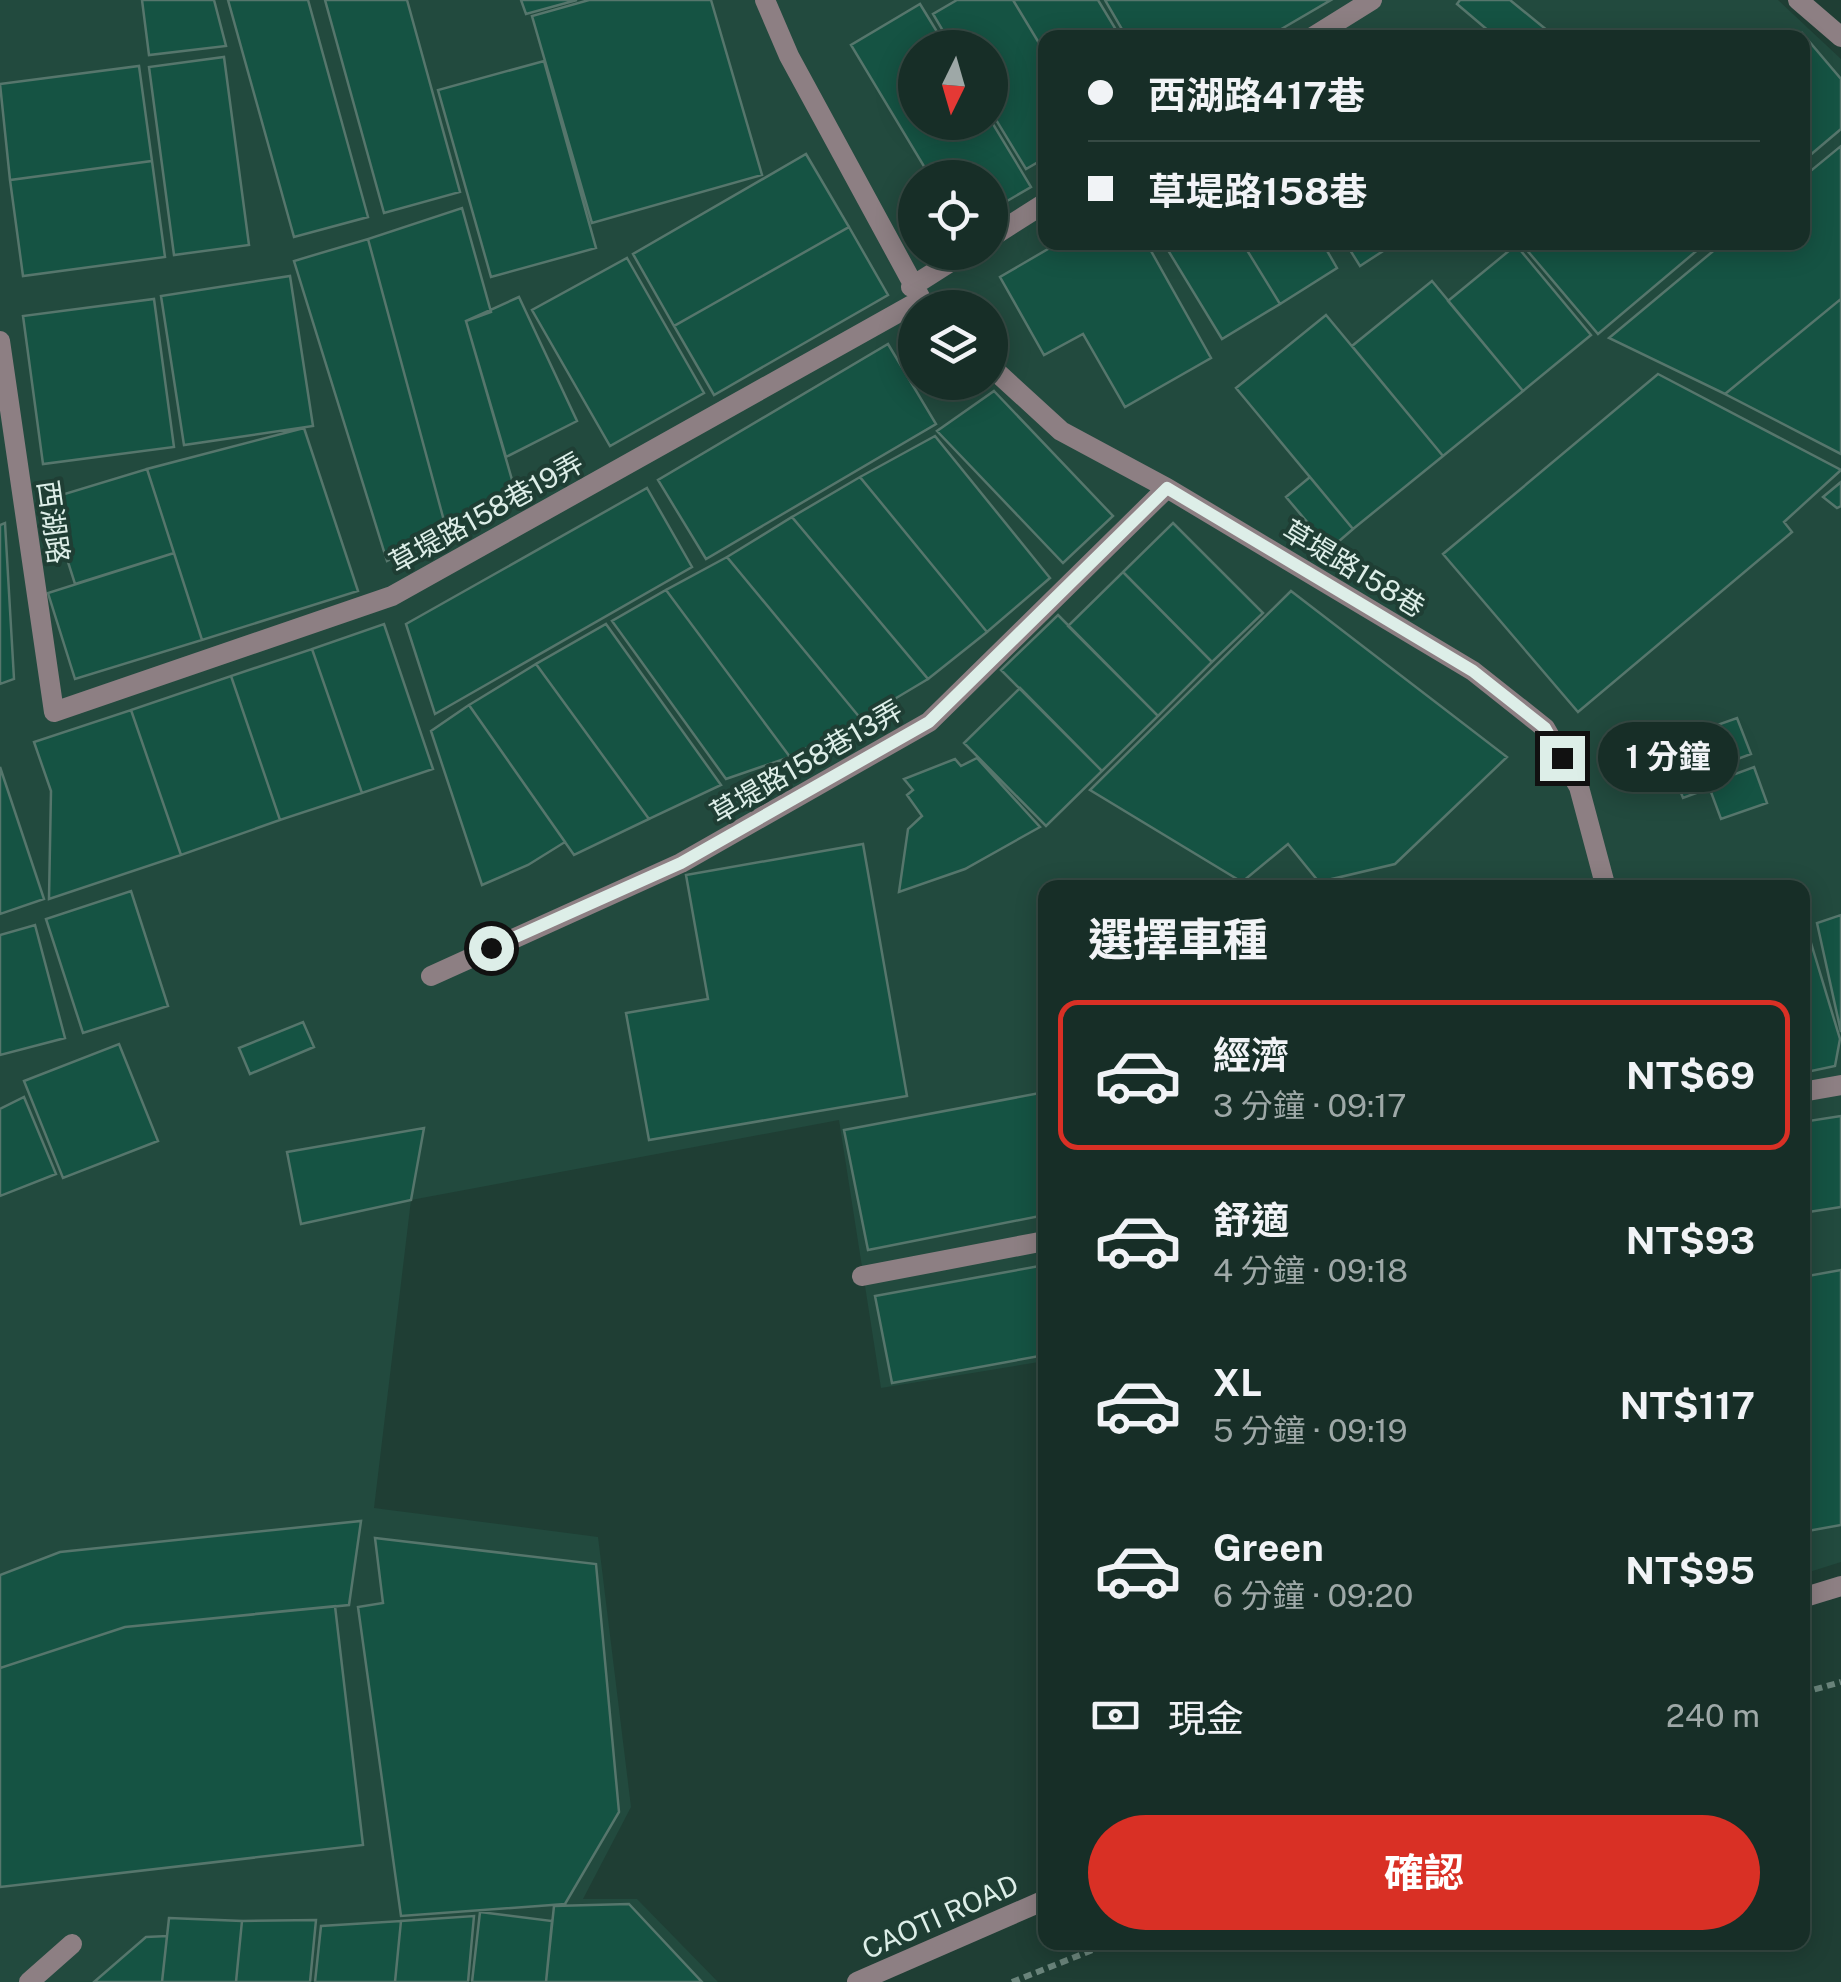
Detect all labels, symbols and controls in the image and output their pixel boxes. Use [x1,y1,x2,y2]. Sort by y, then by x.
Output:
north arrow [898,30,1008,140]
map controls [898,30,1008,400]
text: 西湖路417巷 [1148,73,1365,118]
button: locate [898,160,1008,270]
text: 草堤路158巷 [1148,169,1367,214]
button: layers [898,290,1008,400]
street label: 草堤路158巷19弄 [383,445,589,579]
street label: 西湖路 [32,478,76,566]
street label: 草堤路158巷 [1277,513,1431,623]
street label: 草堤路158巷13弄 [704,693,908,829]
callout: 1 分鐘 [1597,723,1737,793]
route end [1540,736,1585,781]
text: 1 分鐘 [1626,738,1710,775]
text: 選擇車種 [1088,913,1268,966]
route start [469,926,514,971]
icon: car [1093,1030,1183,1120]
text: 經濟 [1213,1033,1289,1078]
text: NT$69 [1626,1053,1755,1098]
text: 3 分鐘 · 09:17 [1213,1087,1406,1124]
icon: car [1093,1195,1183,1285]
text: 舒適 [1213,1198,1289,1243]
text: NT$93 [1626,1218,1755,1263]
text: 4 分鐘 · 09:18 [1213,1252,1408,1289]
icon: car [1093,1360,1183,1450]
text: XL [1213,1360,1262,1405]
text: NT$117 [1620,1383,1755,1428]
text: 5 分鐘 · 09:19 [1213,1412,1408,1449]
icon: car [1093,1525,1183,1615]
text: Green [1213,1525,1324,1570]
text: NT$95 [1625,1548,1755,1593]
text: 6 分鐘 · 09:20 [1213,1577,1413,1614]
icon: cash [1088,1688,1143,1743]
text: 現金 [1168,1696,1244,1741]
text: 240 m [1666,1697,1760,1734]
button: 確認 [1088,1815,1760,1930]
street label: CAOTI ROAD [857,1867,1023,1965]

